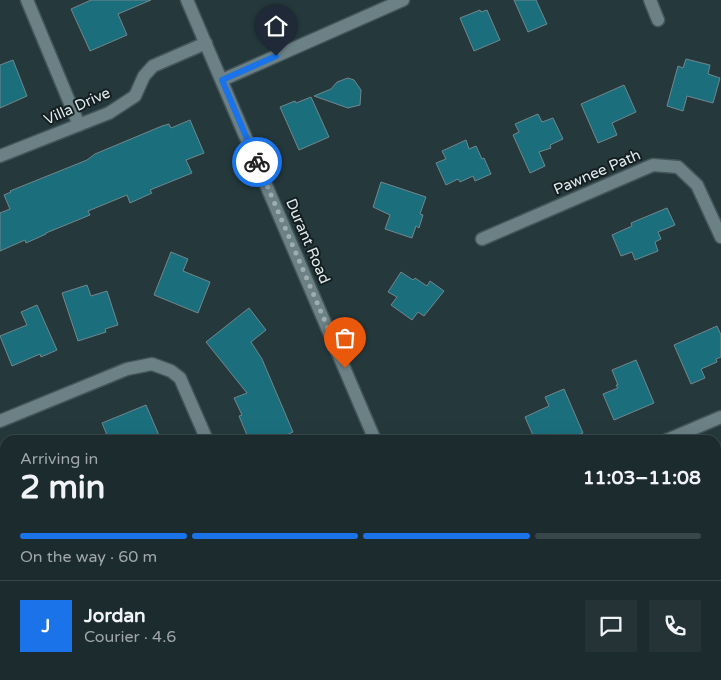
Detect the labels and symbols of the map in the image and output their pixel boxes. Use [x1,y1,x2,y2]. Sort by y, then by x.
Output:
pin [255,5,297,56]
street label: Villa Drive [41,83,113,129]
courier [232,137,282,187]
street label: Pawnee Path [551,146,643,198]
street label: Durant Road [282,196,334,286]
pin [324,317,366,368]

